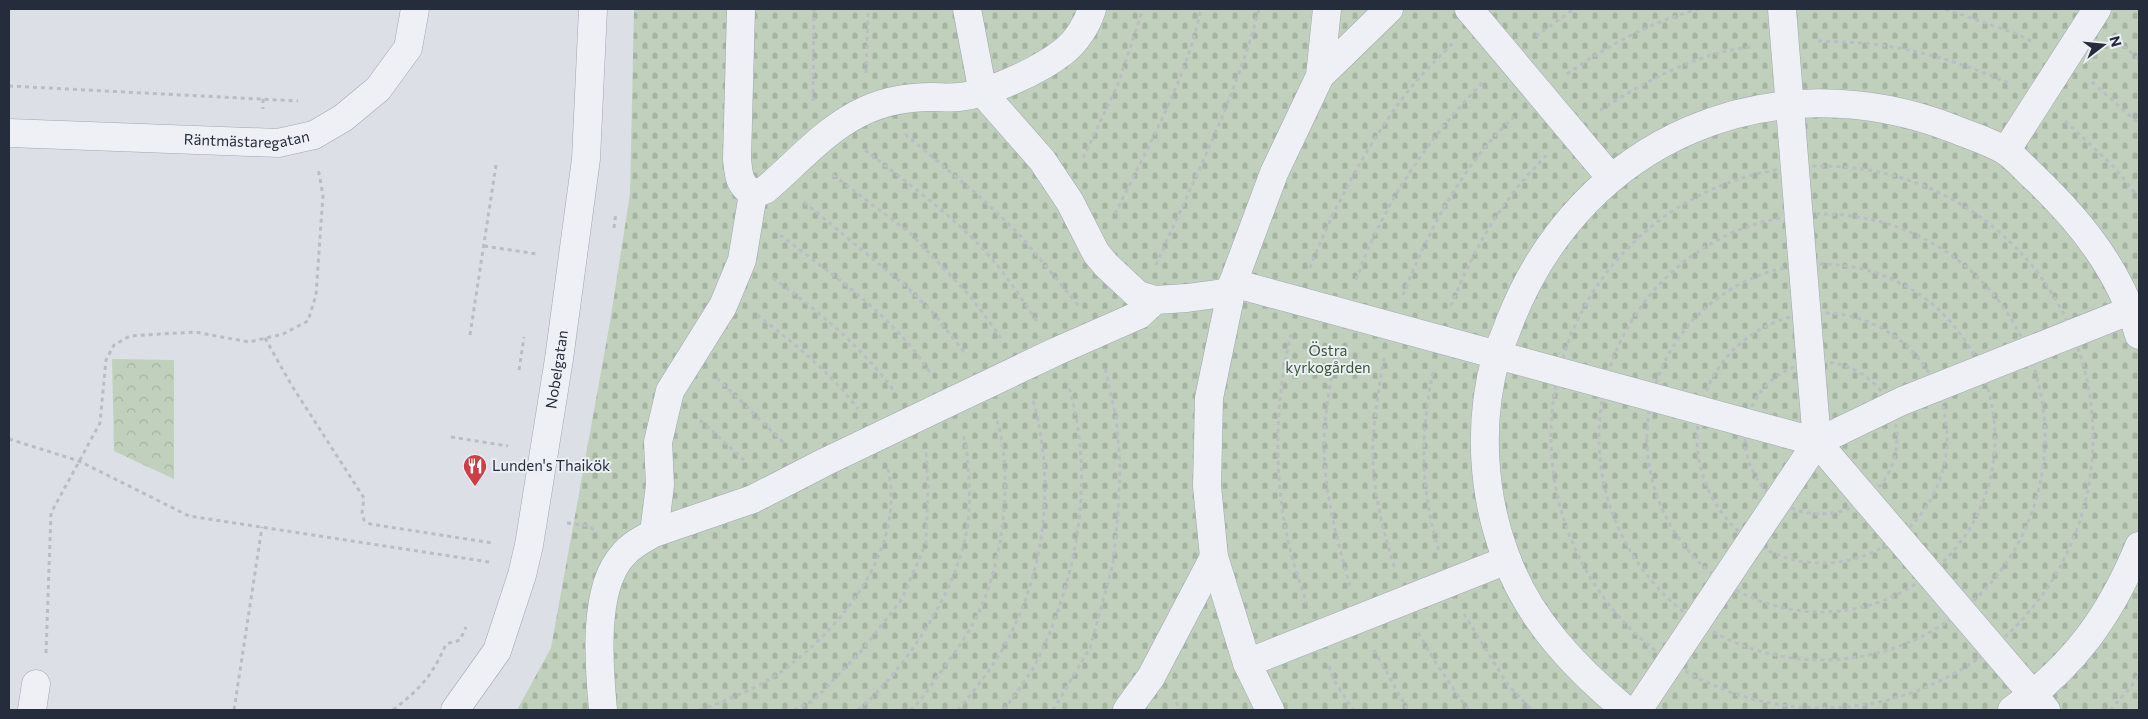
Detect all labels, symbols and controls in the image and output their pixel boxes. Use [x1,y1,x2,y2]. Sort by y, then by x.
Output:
north arrow [2078,20,2128,70]
text: N [2106,34,2126,49]
street label: Räntmästaregatan [183,126,311,151]
street label: Nobelgatan [541,329,571,410]
park label: Östra kyrkogården [1285,341,1371,376]
restaurant icon: Lunden's Thaikök [462,453,488,487]
place label: Lunden's Thaikök [492,456,610,474]

